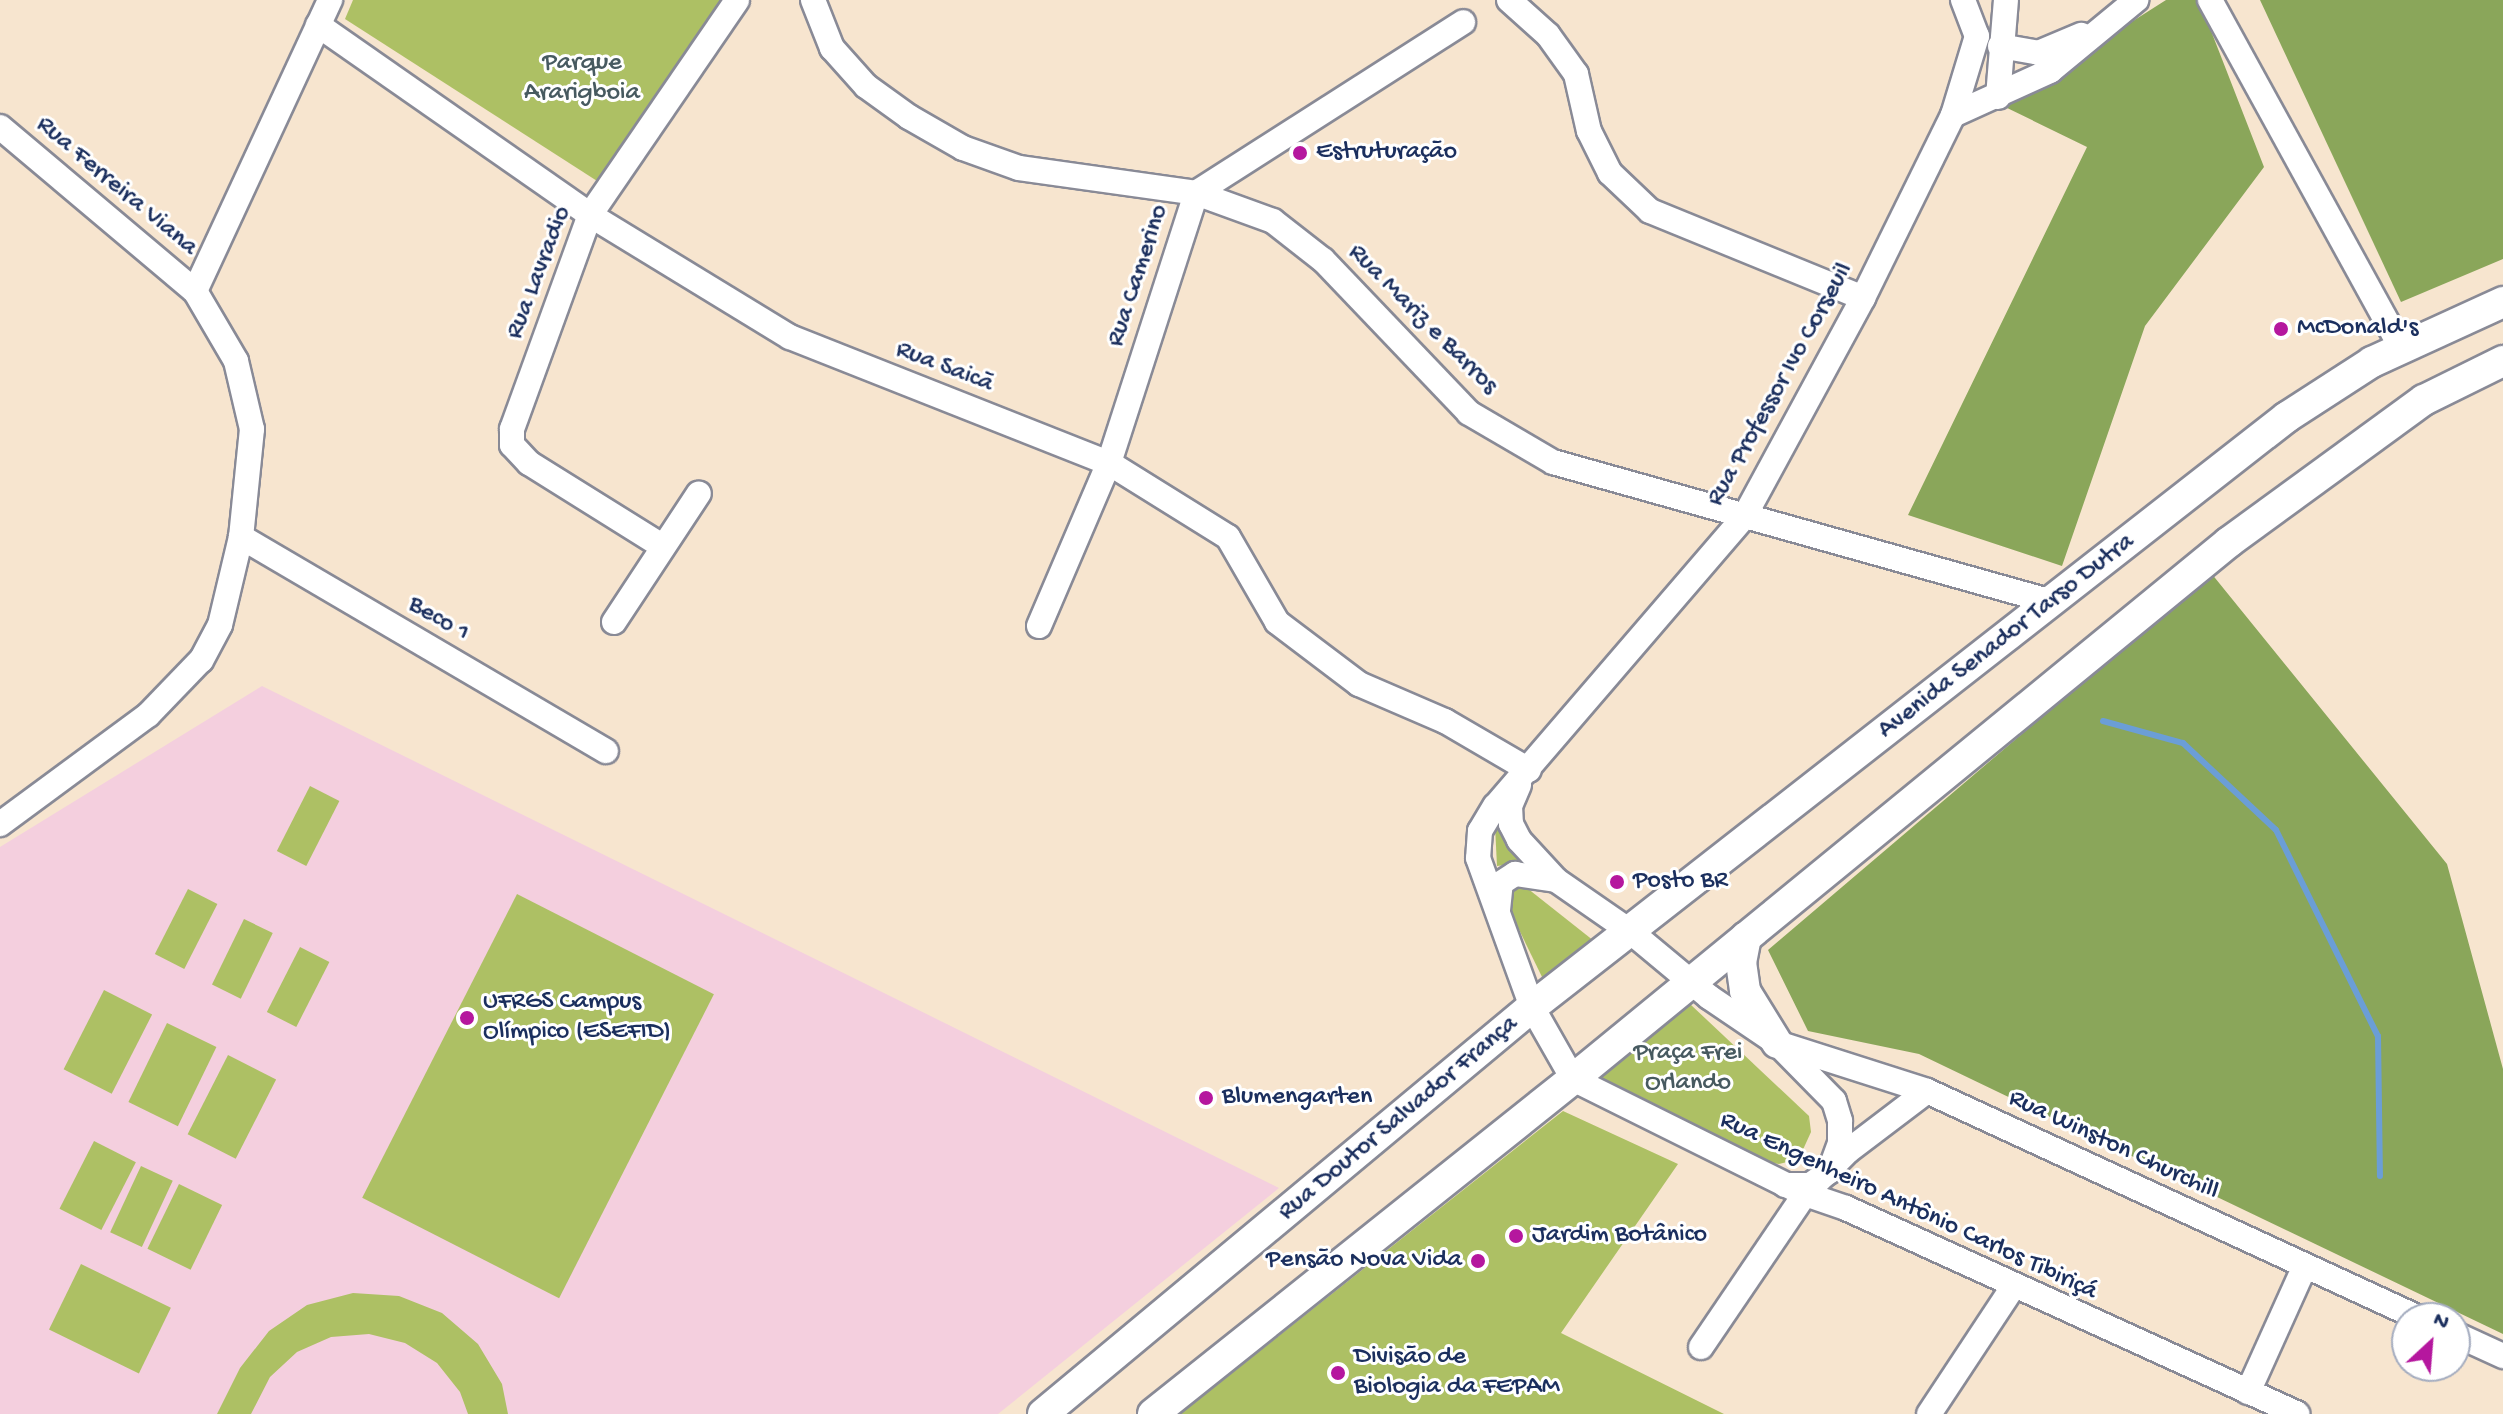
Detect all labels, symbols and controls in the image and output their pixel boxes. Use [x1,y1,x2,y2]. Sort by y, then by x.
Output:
park label: Parque Ararigboia [524,48,640,110]
street label: Rua Ferreira Viana [29,110,203,264]
place label: Estruturação [1316,137,1457,169]
marker: Estruturação [1291,144,1309,162]
street label: Rua Camerino [1101,201,1177,351]
street label: Rua Lavradio [500,202,580,344]
street label: Rua Mariz e Barros [1340,238,1504,402]
street label: Rua Professor Ivo Corseuil [1701,258,1861,512]
place label: McDonald's [2297,313,2418,345]
marker: McDonald's [2272,320,2290,338]
street label: Rua Saicã [891,335,997,401]
street label: Avenida Senador Tarso Dutra [1873,527,2141,747]
street label: Beco 1 [402,590,474,650]
place label: Posto BR [1633,866,1728,898]
marker: Posto BR [1608,873,1626,891]
place label: UFRGS Campus Olímpico (ESEFID) [483,987,671,1048]
marker: UFRGS Campus Olímpico (ESEFID) [458,1009,476,1027]
street label: Rua Doutor Salvador França [1273,1010,1525,1228]
park label: Praça Frei Orlando [1634,1038,1742,1100]
place label: Blumengarten [1222,1082,1372,1114]
street label: Rua Winston Churchill [2003,1084,2223,1208]
marker: Blumengarten [1197,1089,1215,1107]
street label: Rua Engenheiro Antônio Carlos Tibiriçá [1714,1106,2102,1308]
place label: Jardim Botânico [1532,1220,1707,1252]
marker: Jardim Botânico [1507,1227,1525,1245]
place label: Pensão Nova Vida [1266,1245,1462,1277]
marker: Pensão Nova Vida [1469,1252,1487,1270]
north arrow [2391,1302,2471,1382]
text: N [2428,1307,2453,1337]
place label: Divisão de Biologia da FEPAM [1354,1342,1560,1404]
marker: Divisão de Biologia da FEPAM [1329,1364,1347,1382]

